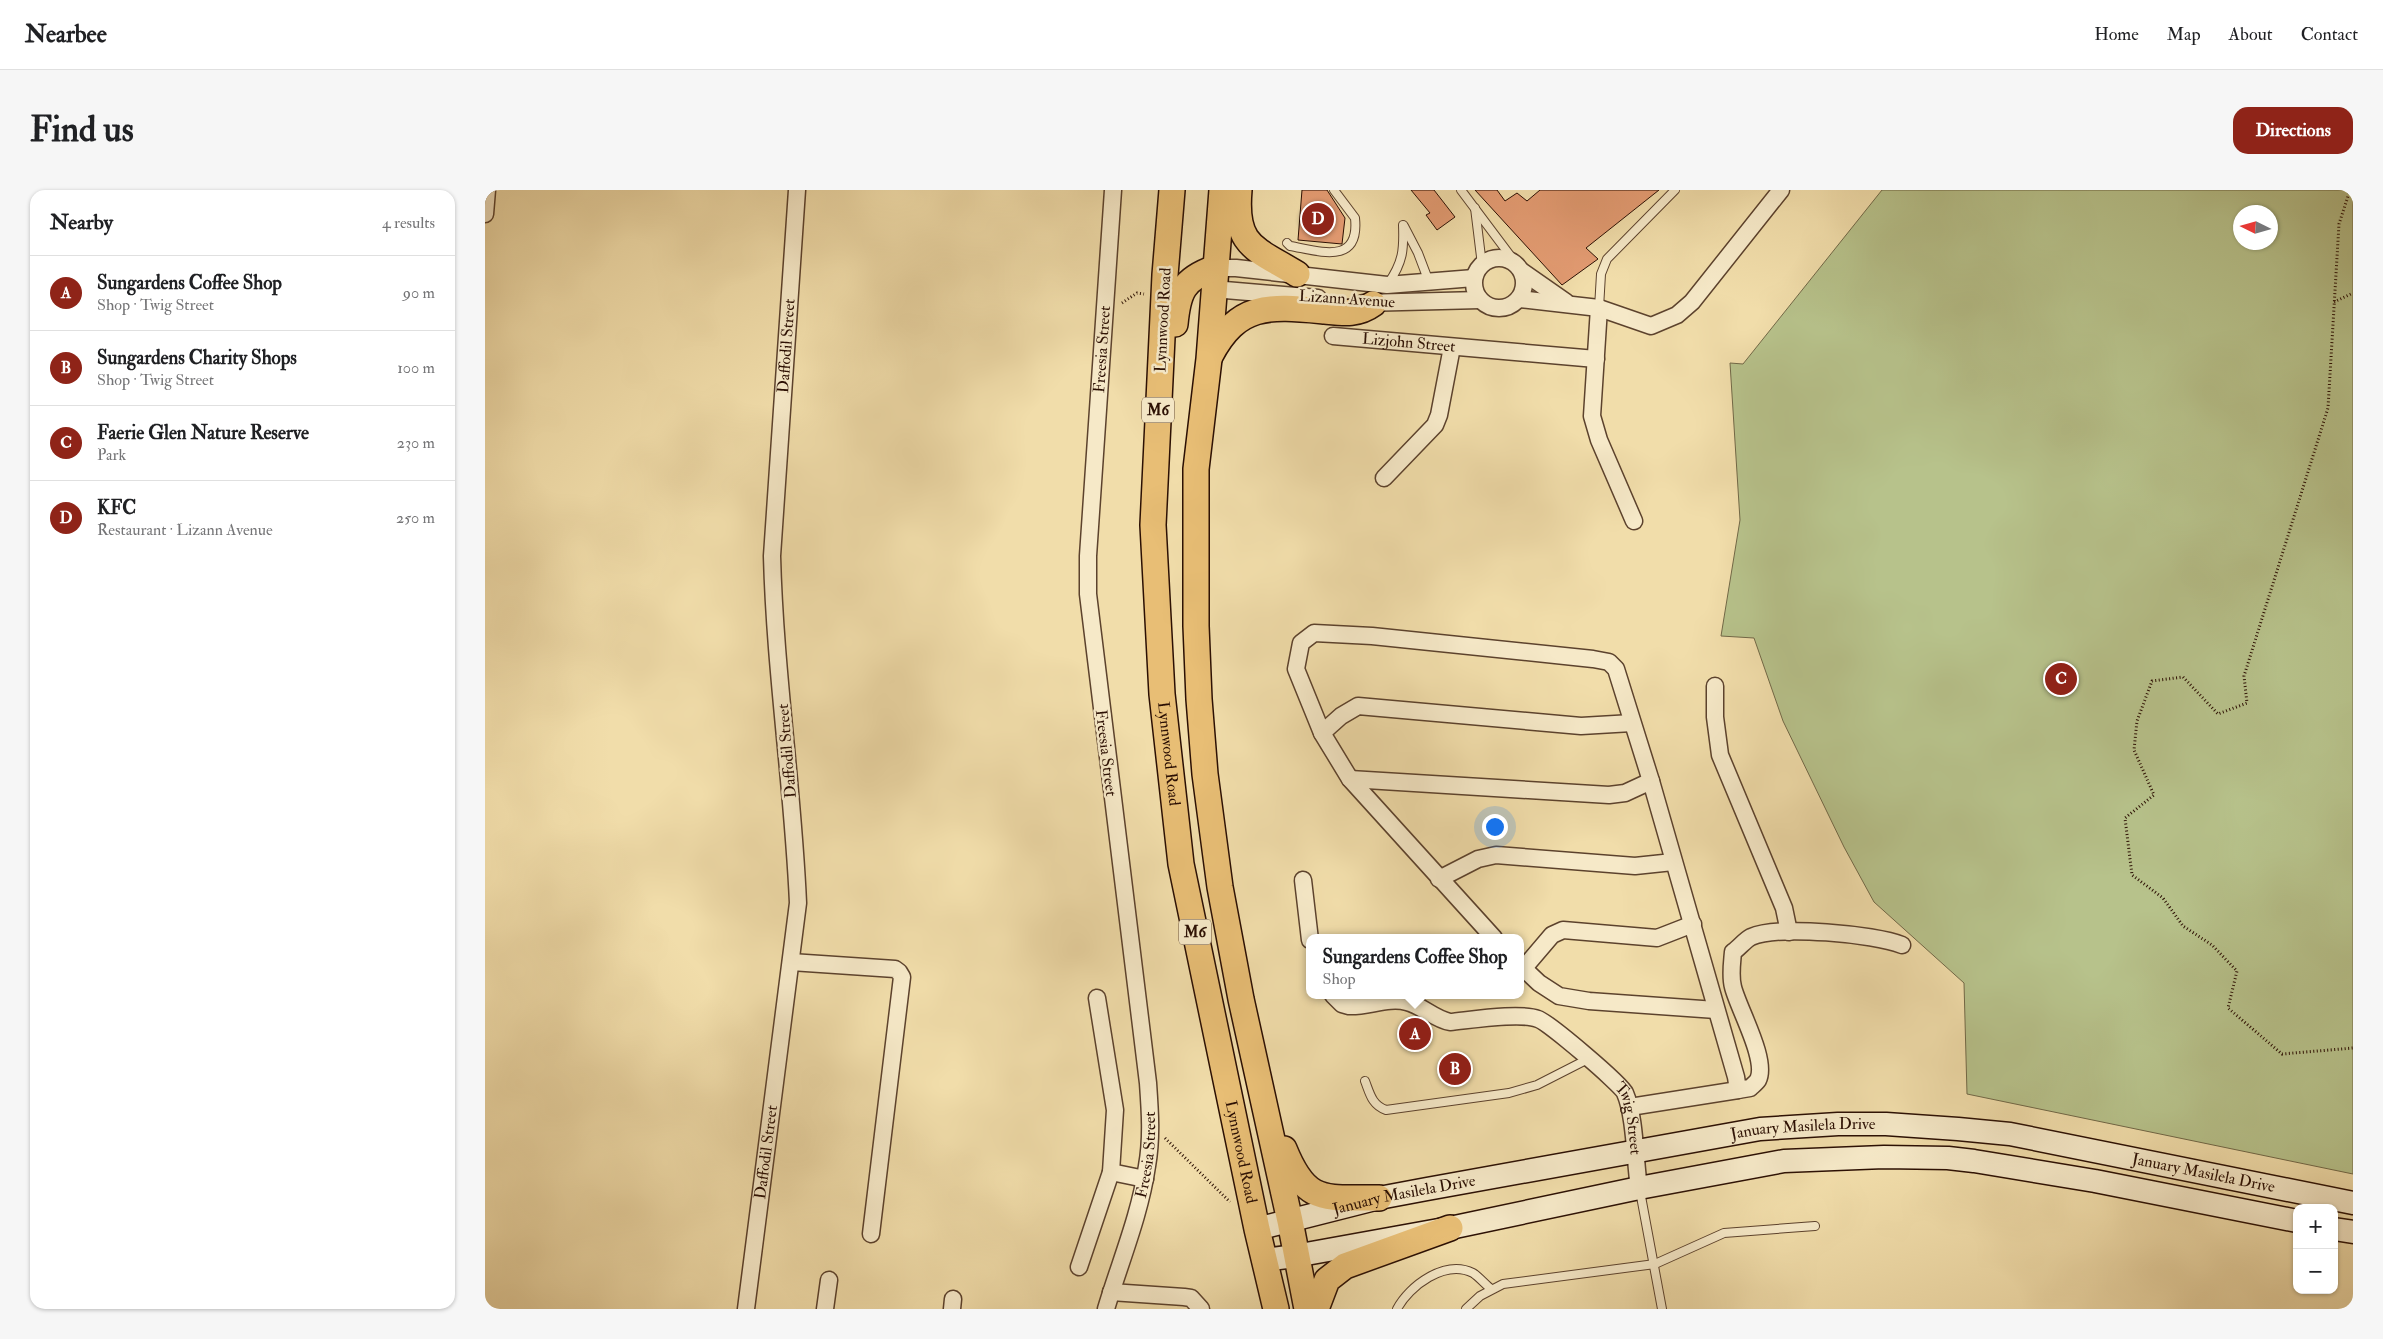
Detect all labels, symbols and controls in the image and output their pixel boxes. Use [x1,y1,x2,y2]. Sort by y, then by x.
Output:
text: Nearbee [25,19,107,50]
text: Home [2094,23,2139,46]
text: Map [2167,23,2201,46]
text: About [2229,23,2273,46]
text: Contact [2301,23,2358,46]
button: Directions [2233,107,2353,154]
text: Find us [30,108,134,152]
pin: D [1302,200,1334,238]
north arrow [2233,205,2278,250]
text: Nearby [50,209,113,236]
text: 4 results [382,213,435,233]
street label: Lynnwood Road [1150,267,1176,373]
text: Sungardens Coffee Shop [97,271,282,295]
text: A [61,283,71,303]
text: 90 m [403,283,435,303]
street label: Lizann Avenue [1298,286,1396,312]
text: Shop · Twig Street [97,295,214,315]
street label: Daffodil Street [773,298,800,394]
street label: Freesia Street [1089,305,1115,394]
street label: Lizjohn Street [1361,329,1456,357]
text: Sungardens Charity Shops [97,346,297,370]
text: B [61,358,71,378]
text: 100 m [397,358,435,378]
text: Shop · Twig Street [97,370,214,390]
road number: M6 [1142,398,1174,422]
text: Faerie Glen Nature Reserve [97,421,309,445]
text: C [60,433,72,453]
text: 230 m [397,433,435,453]
text: Park [97,445,126,465]
text: KFC [97,496,136,520]
text: D [59,508,73,528]
text: 250 m [396,508,435,528]
text: Restaurant · Lizann Avenue [97,520,273,540]
pin: C [2045,660,2077,698]
street label: Lynnwood Road [1153,701,1184,807]
street label: Daffodil Street [773,703,801,799]
street label: Freesia Street [1091,709,1121,797]
your location [1482,814,1508,840]
road number: M6 [1179,920,1211,944]
popup [1306,934,1524,999]
text: Sungardens Coffee Shop [1323,945,1507,969]
text: Shop [1323,969,1356,989]
pin: A [1399,1015,1431,1053]
pin: B [1439,1050,1471,1088]
street label: Twig Street [1610,1078,1646,1156]
street label: Lynnwood Road [1220,1099,1261,1205]
street label: Daffodil Street [750,1104,782,1200]
street label: Freesia Street [1131,1111,1160,1200]
street label: January Masilela Drive [1728,1114,1876,1145]
street label: January Masilela Drive [2129,1149,2277,1197]
street label: January Masilela Drive [1329,1170,1477,1221]
map controls [2293,1204,2338,1294]
button: + [2293,1204,2338,1249]
button: − [2293,1249,2338,1294]

